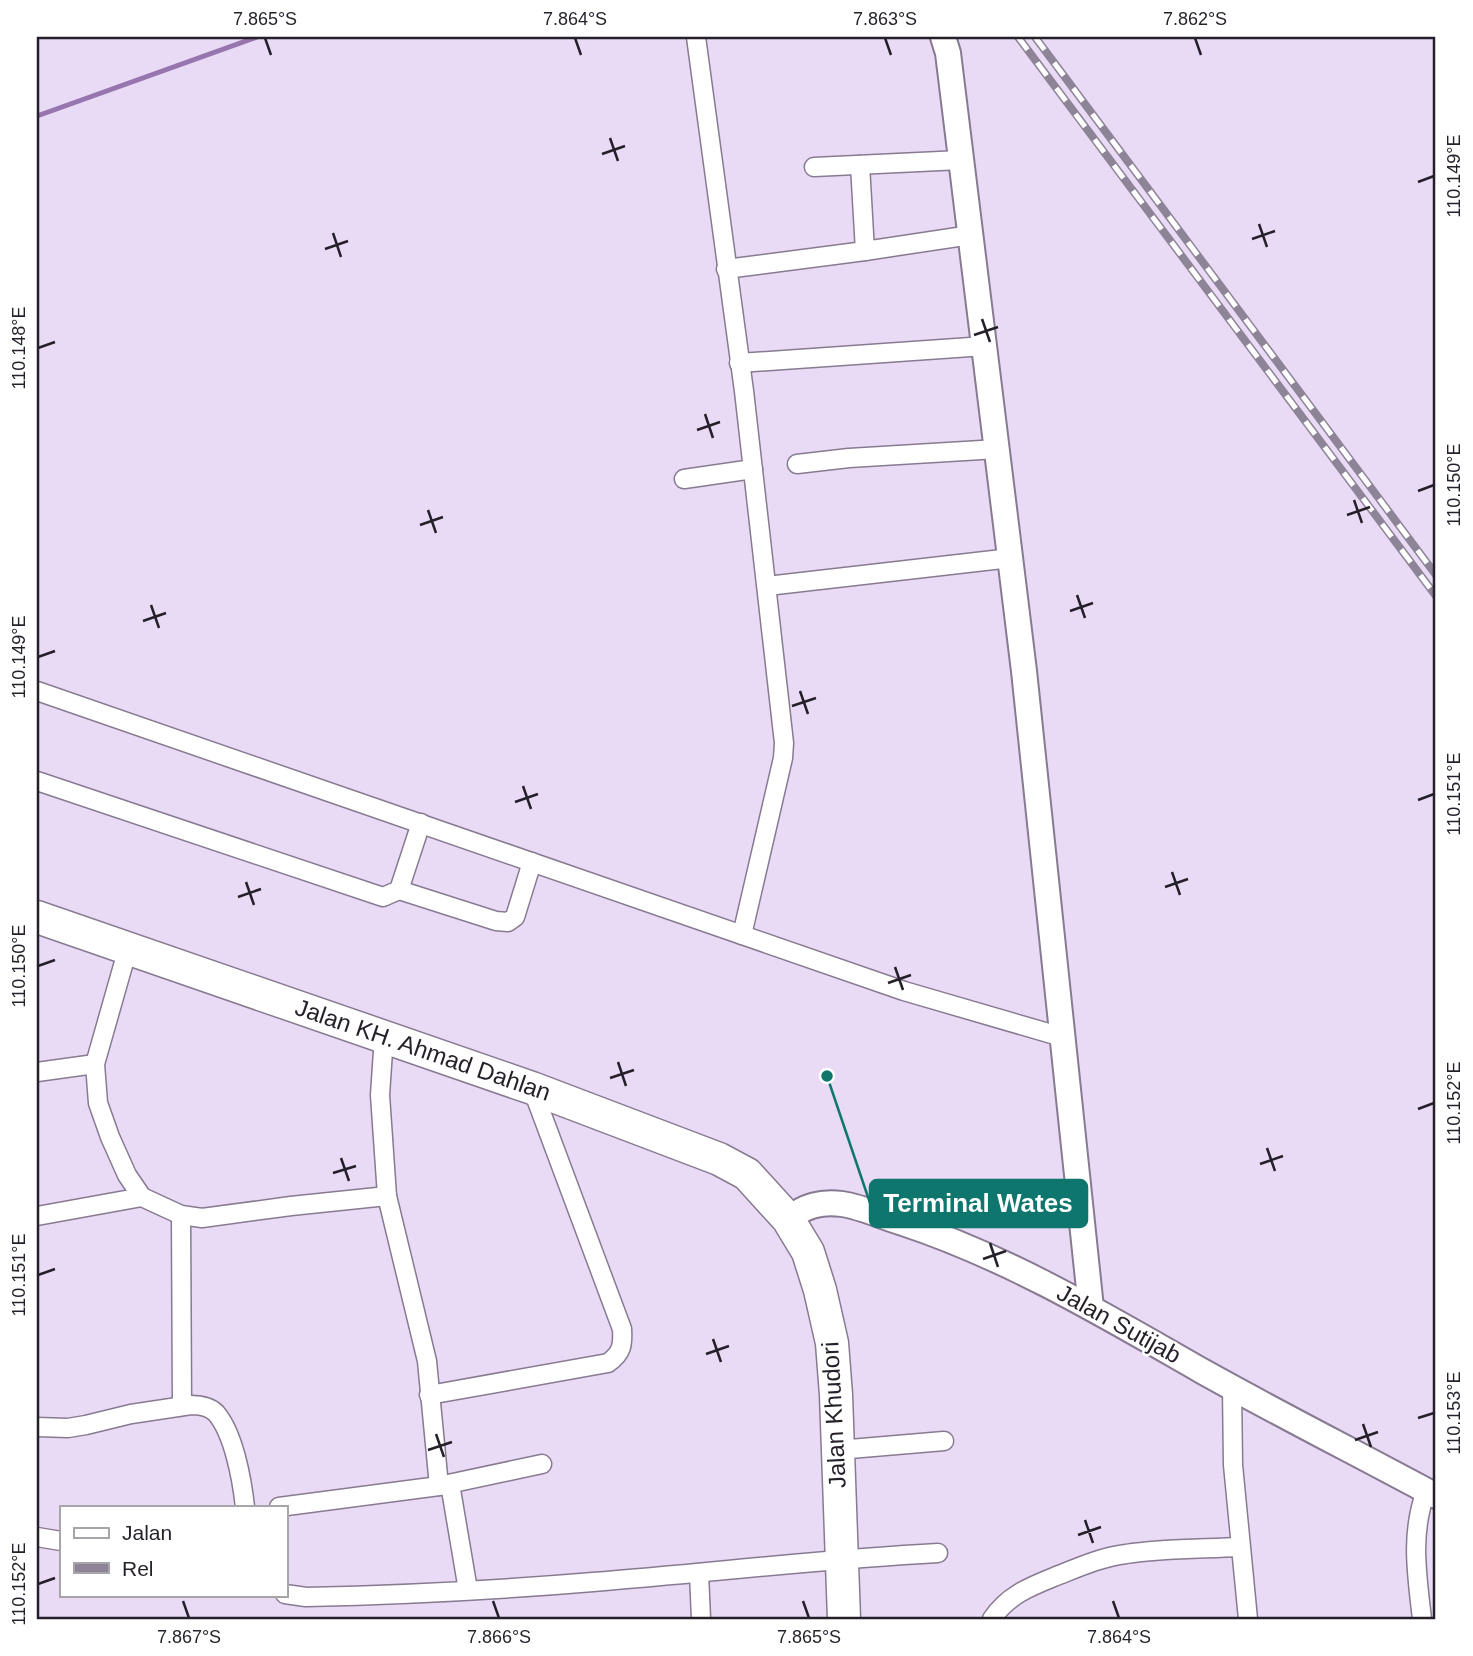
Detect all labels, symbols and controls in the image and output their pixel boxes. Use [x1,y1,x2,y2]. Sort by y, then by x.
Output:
text: 7.865°S [233,9,297,29]
text: 7.864°S [543,9,607,29]
text: 7.863°S [853,9,917,29]
text: 7.862°S [1163,9,1227,29]
text: 110.149°E [1444,135,1464,217]
text: 110.148°E [9,307,29,389]
text: 110.150°E [1444,444,1464,526]
text: 110.149°E [9,616,29,698]
text: 110.151°E [1444,753,1464,835]
text: 110.150°E [9,925,29,1007]
street label: Jalan KH. Ahmad Dahlan [292,993,554,1106]
text: 110.152°E [1444,1062,1464,1144]
callout: Terminal Wates [870,1180,1087,1227]
text: Terminal Wates [883,1188,1073,1218]
text: 110.151°E [9,1234,29,1316]
street label: Jalan Sutijab [1053,1278,1186,1369]
street label: Jalan Khudori [816,1341,851,1489]
text: 110.153°E [1444,1372,1464,1454]
legend [60,1506,287,1596]
text: Jalan [122,1521,172,1544]
text: 110.152°E [9,1543,29,1625]
text: Rel [122,1557,154,1580]
text: 7.867°S [157,1627,221,1647]
text: 7.866°S [467,1627,531,1647]
text: 7.865°S [777,1627,841,1647]
text: 7.864°S [1087,1627,1151,1647]

